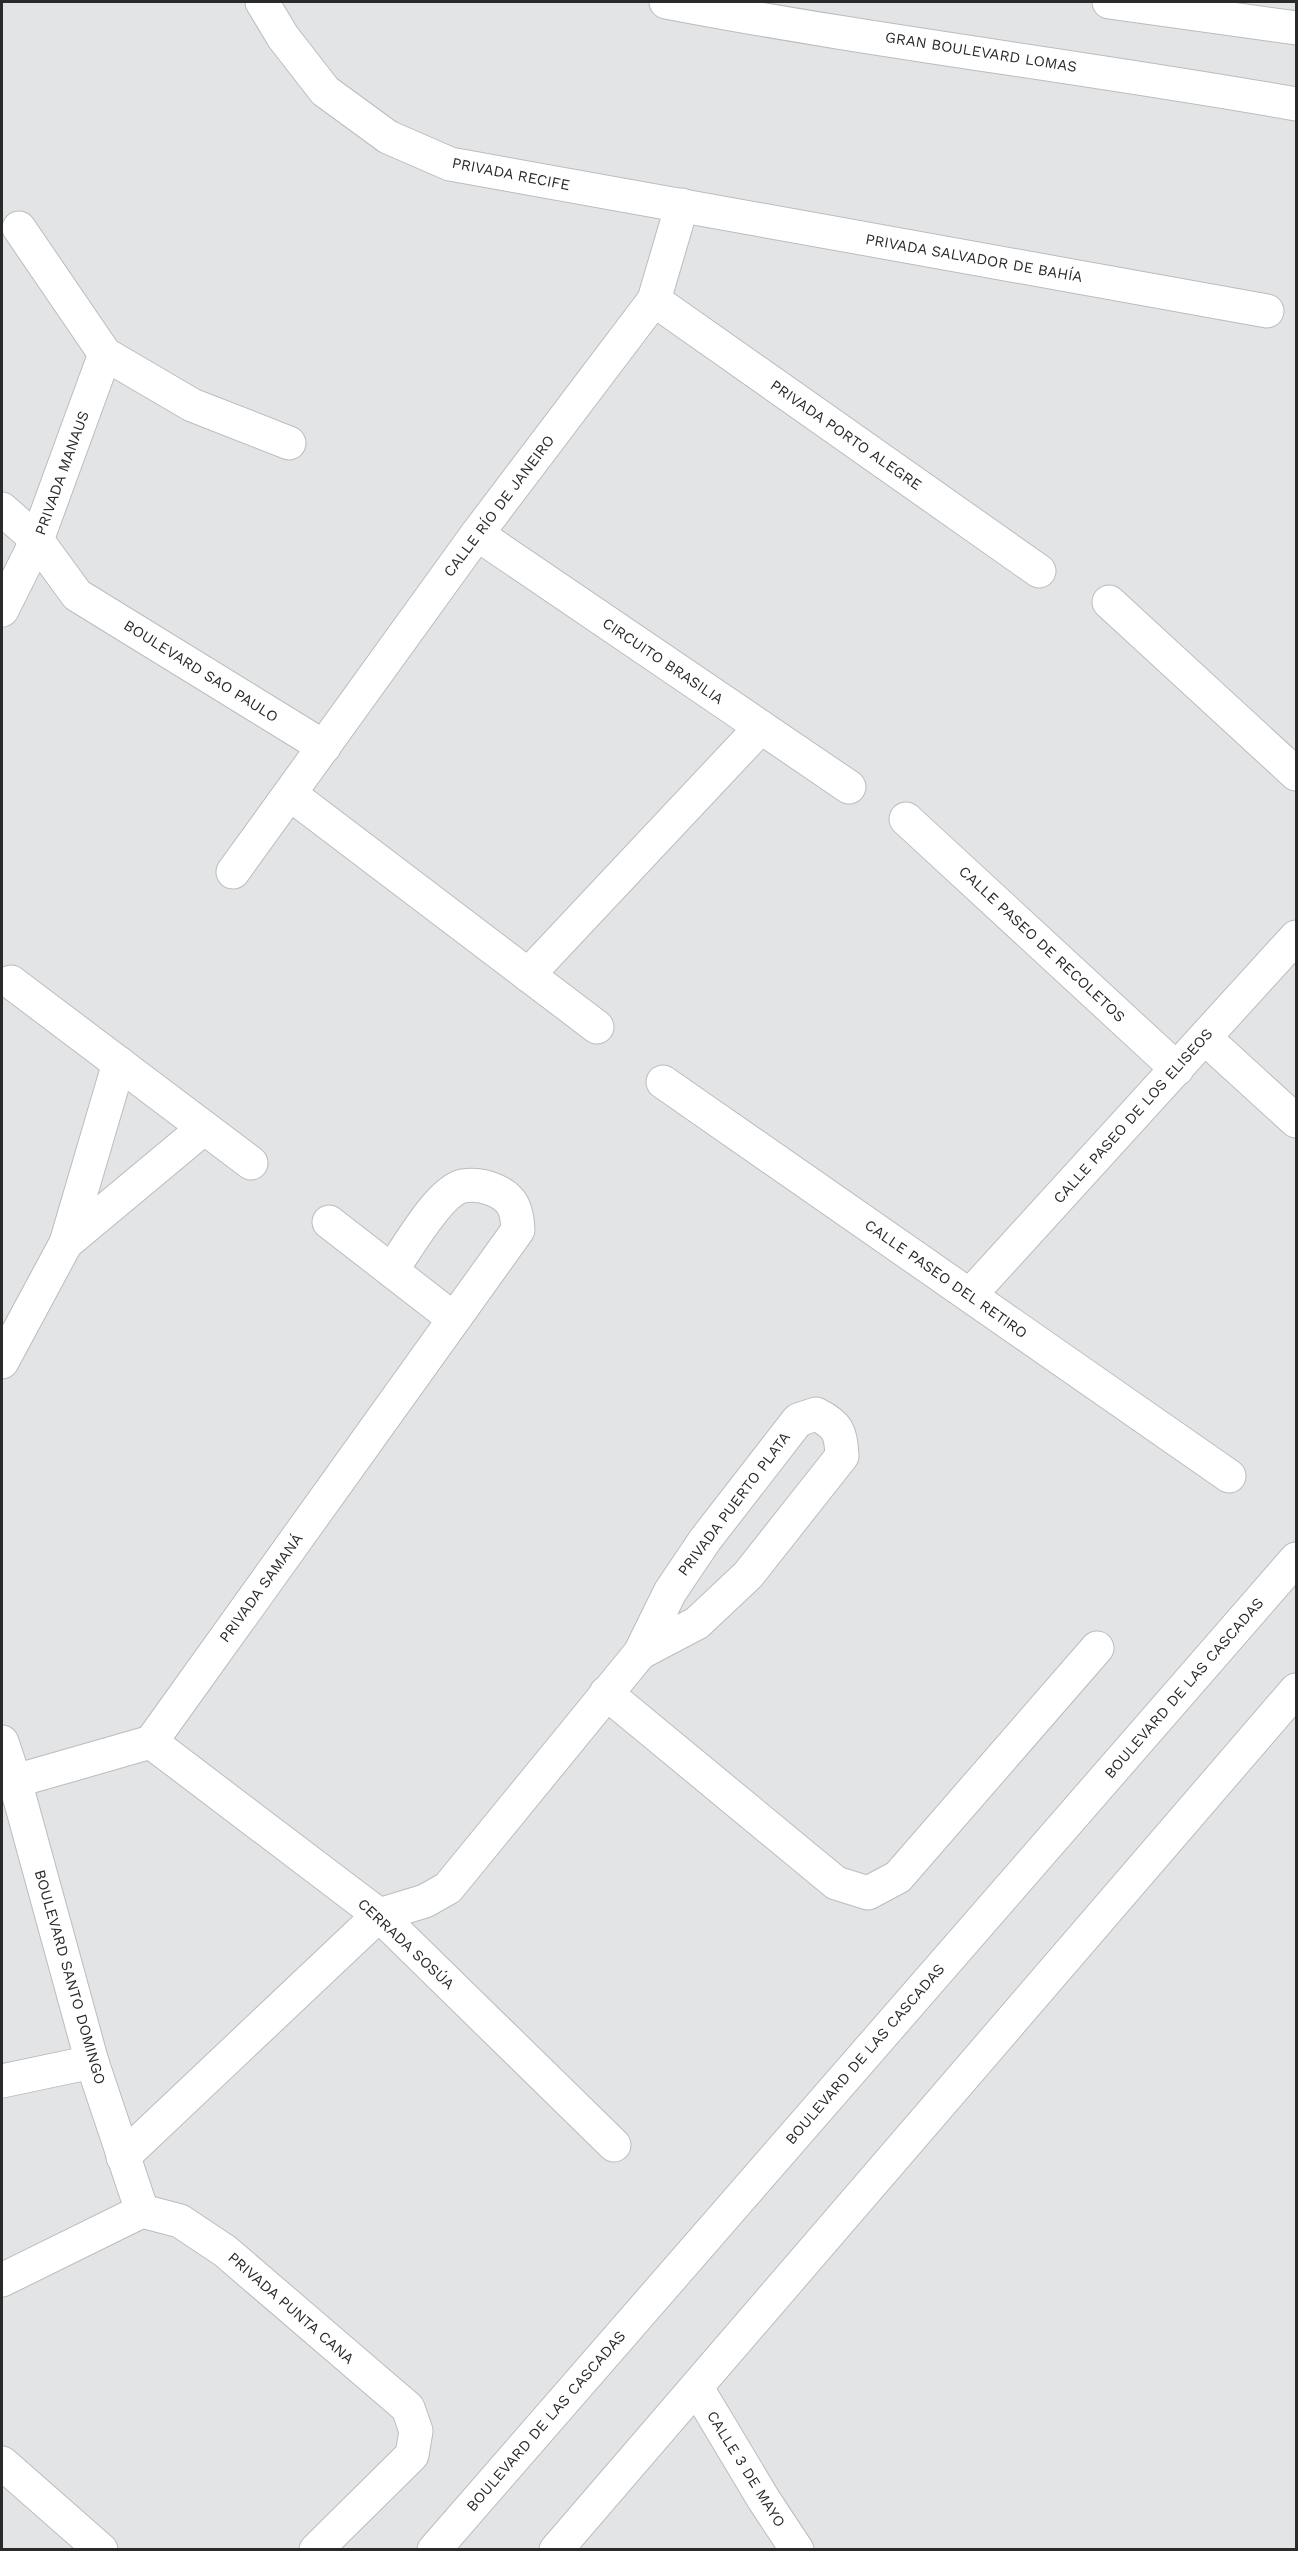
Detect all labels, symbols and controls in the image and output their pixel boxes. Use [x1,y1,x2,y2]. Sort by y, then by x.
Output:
street label: GRAN BOULEVARD LOMAS [884,28,1078,76]
street label: PRIVADA RECIFE [450,154,572,194]
street label: PRIVADA SALVADOR DE BAHÍA [864,230,1084,286]
street label: PRIVADA PORTO ALEGRE [767,376,925,494]
street label: PRIVADA MANAUS [31,409,93,537]
street label: CALLE RÍO DE JANEIRO [440,432,558,580]
street label: CIRCUITO BRASILIA [599,614,727,708]
street label: BOULEVARD SAO PAULO [120,616,282,726]
street label: CALLE PASEO DE RECOLETOS [955,862,1129,1026]
street label: CALLE PASEO DE LOS ELISEOS [1050,1025,1216,1207]
street label: CALLE PASEO DEL RETIRO [861,1216,1031,1342]
street label: PRIVADA PUERTO PLATA [674,1428,794,1580]
street label: PRIVADA SAMANÁ [215,1530,307,1646]
street label: BOULEVARD DE LAS CASCADAS [1101,1594,1267,1782]
street label: BOULEVARD SANTO DOMINGO [31,1868,109,2086]
street label: CERRADA SOSÚA [354,1895,458,1993]
street label: BOULEVARD DE LAS CASCADAS [782,1960,948,2148]
street label: PRIVADA PUNTA CANA [224,2248,358,2368]
street label: BOULEVARD DE LAS CASCADAS [463,2327,629,2515]
street label: CALLE 3 DE MAYO [703,2408,789,2530]

